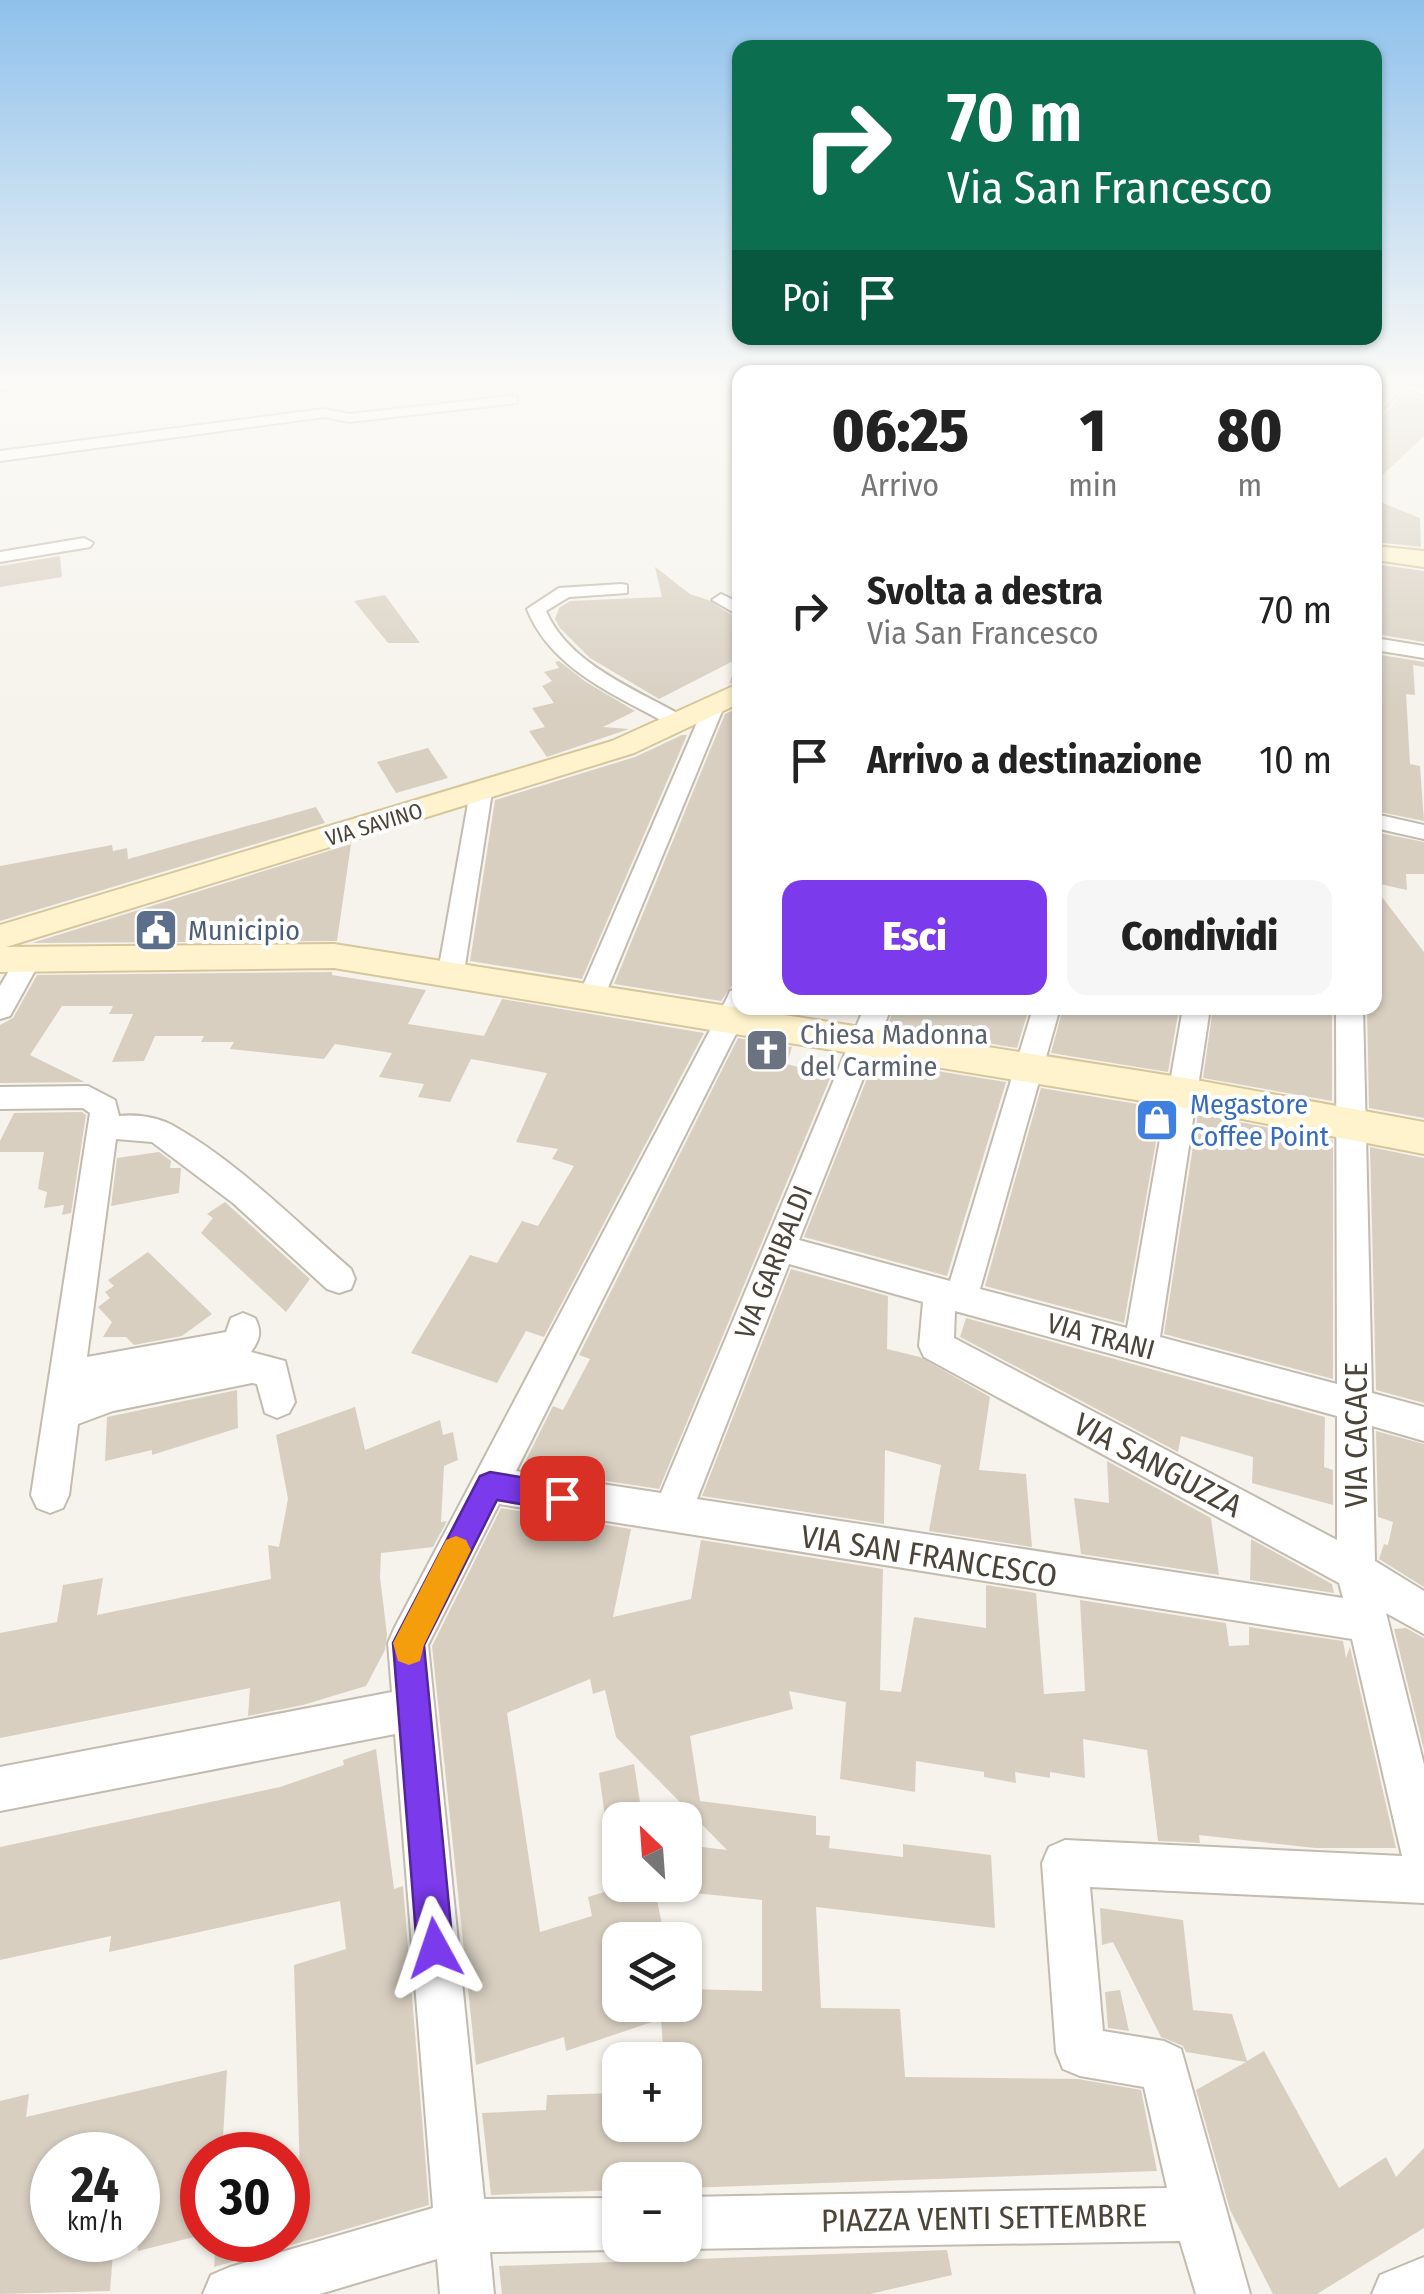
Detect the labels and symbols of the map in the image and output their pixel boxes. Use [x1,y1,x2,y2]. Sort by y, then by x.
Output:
street label: VIA SAVINO [322,797,426,852]
public building icon: Municipio [133,907,179,953]
place label: Municipio [188,914,300,947]
place label: Chiesa Madonna del Carmine [800,1018,988,1083]
church icon: Chiesa Madonna del Carmine [744,1027,790,1073]
place label: Megastore Coffee Point [1190,1088,1330,1153]
shop icon: Megastore Coffee Point [1134,1097,1180,1143]
street label: VIA GARIBALDI [728,1181,819,1344]
street label: VIA TRANI [1043,1306,1158,1367]
street label: VIA CACACE [1337,1362,1375,1508]
street label: VIA SANGUZZA [1068,1405,1249,1525]
pin [520,1456,605,1541]
street label: VIA SAN FRANCESCO [798,1517,1060,1595]
north arrow [602,1802,702,1902]
position arrow [383,1896,487,2000]
speed limit sign: 30 [180,2132,310,2262]
street label: PIAZZA VENTI SETTEMBRE [821,2196,1147,2240]

